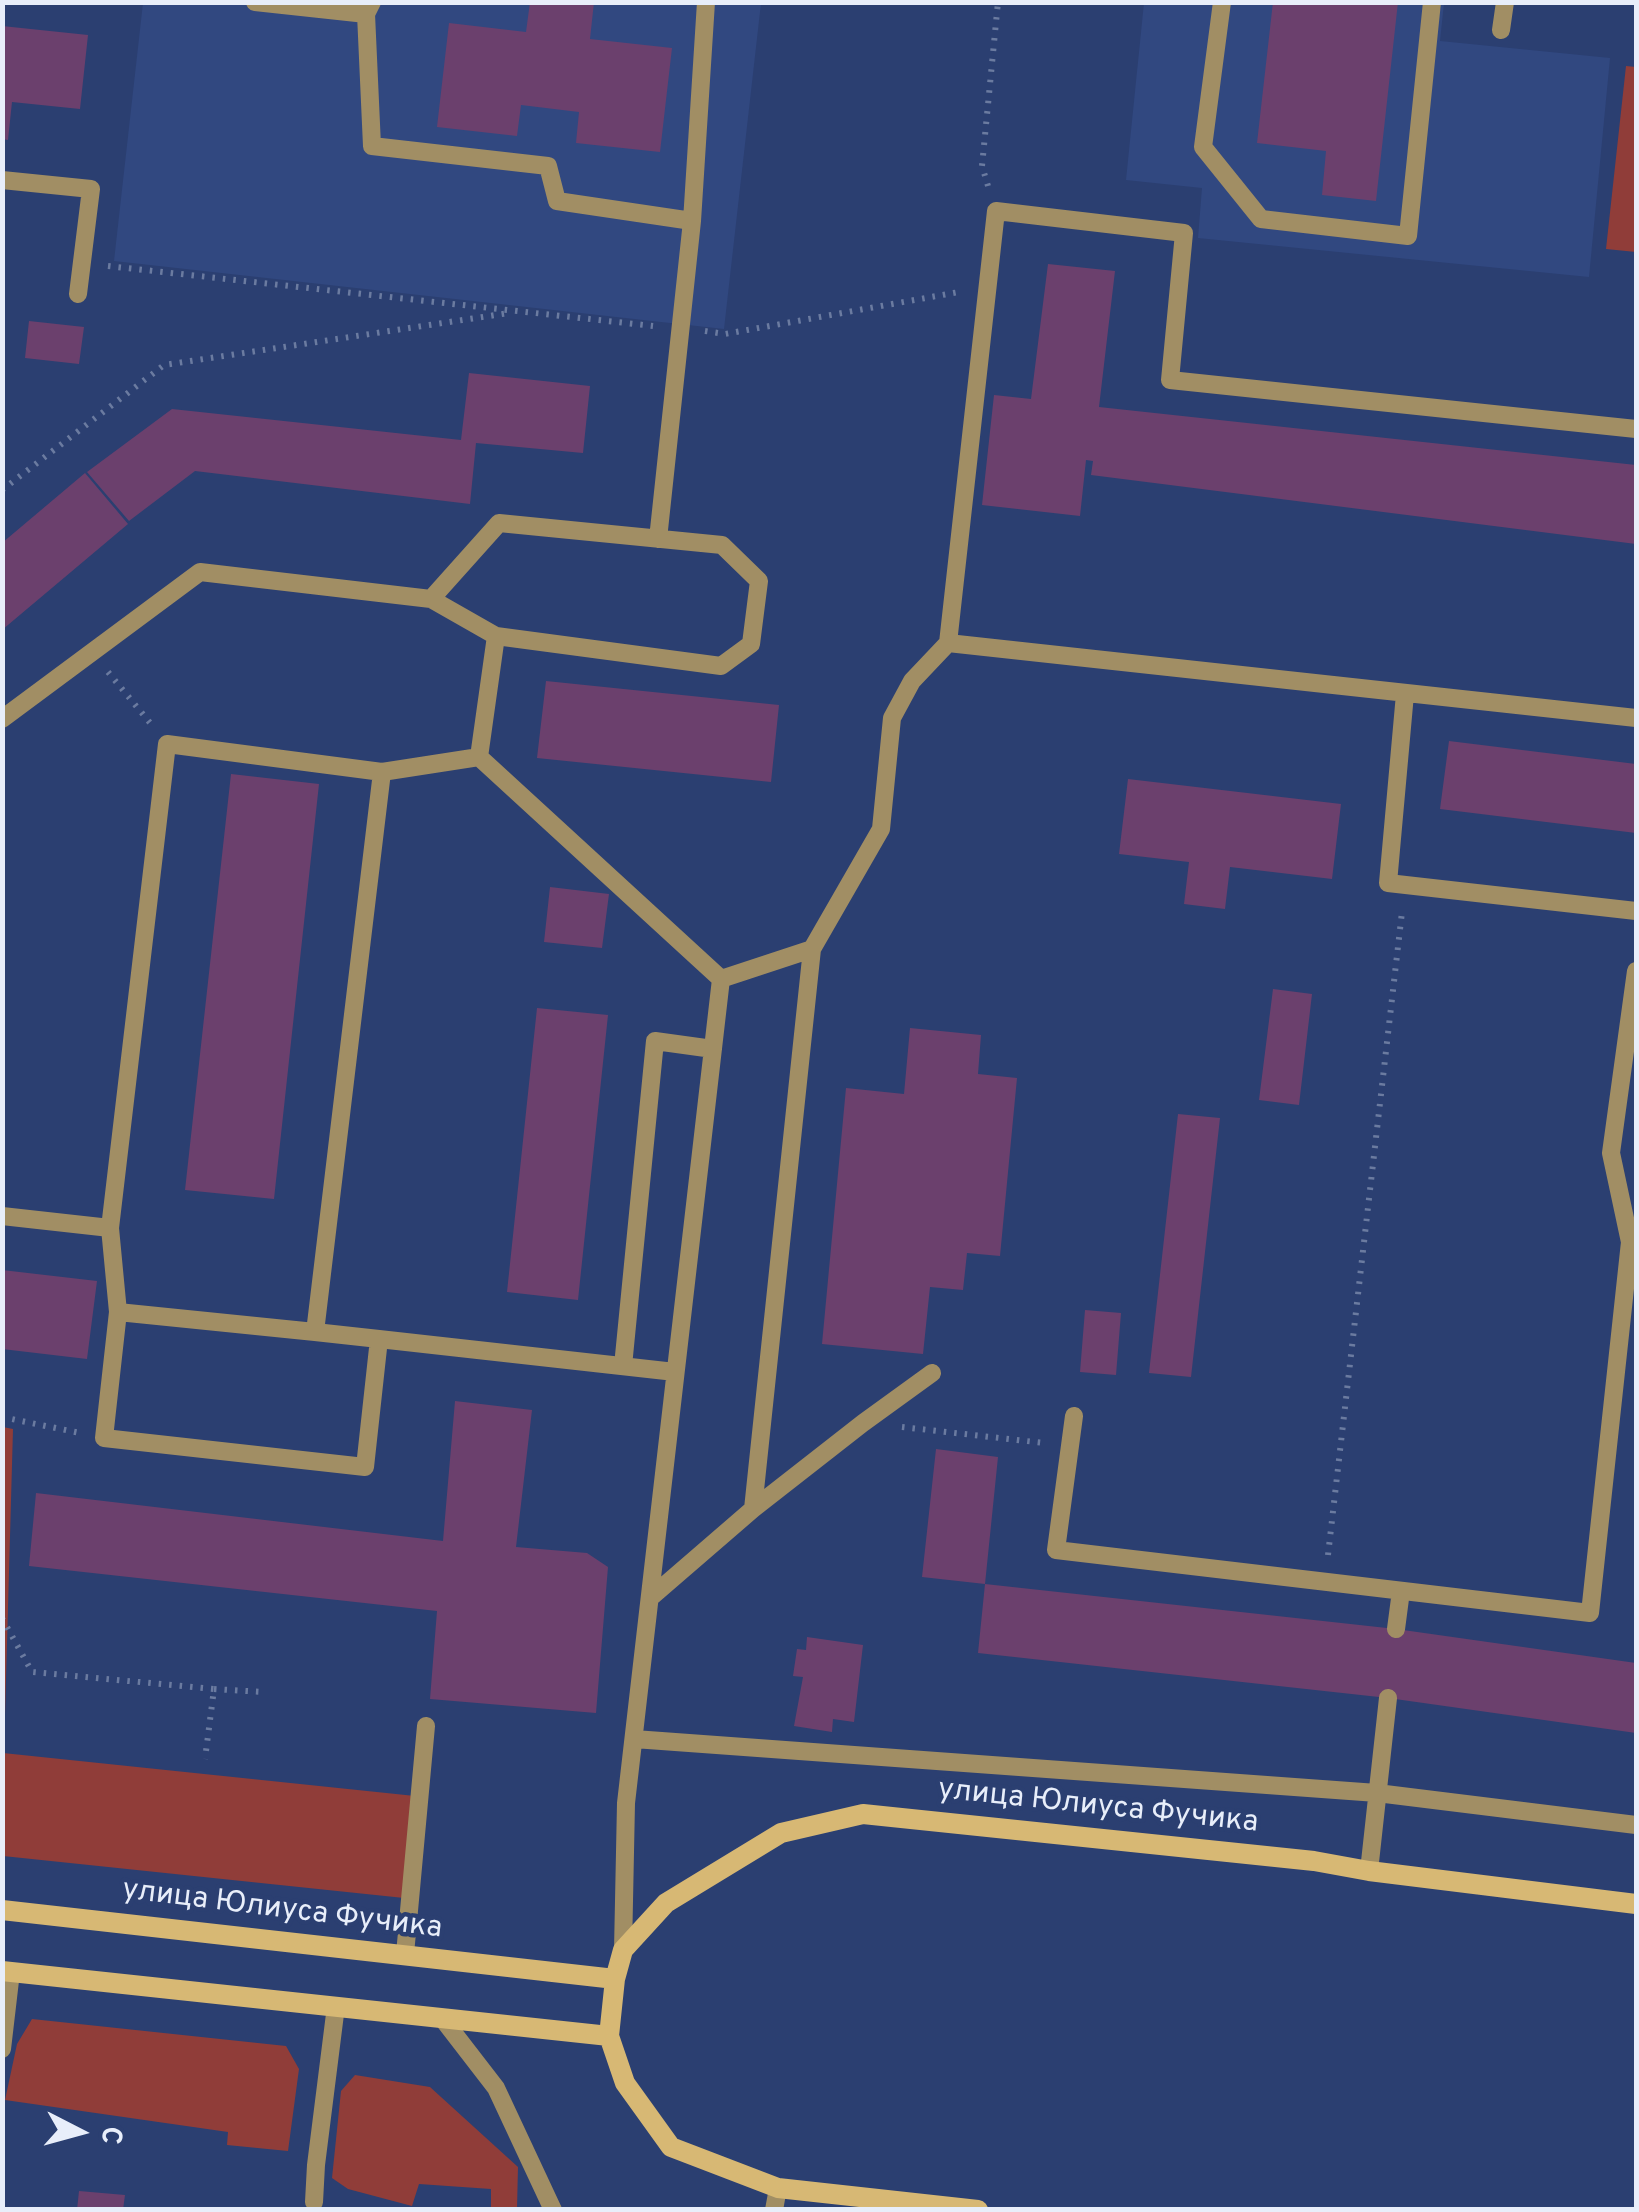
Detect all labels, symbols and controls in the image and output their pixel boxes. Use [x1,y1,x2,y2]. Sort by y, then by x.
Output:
street label: улица Юлиуса Фучика [936,1773,1260,1843]
street label: улица Юлиуса Фучика [120,1874,444,1948]
north arrow [30,2082,130,2182]
text: С [91,2124,129,2146]

